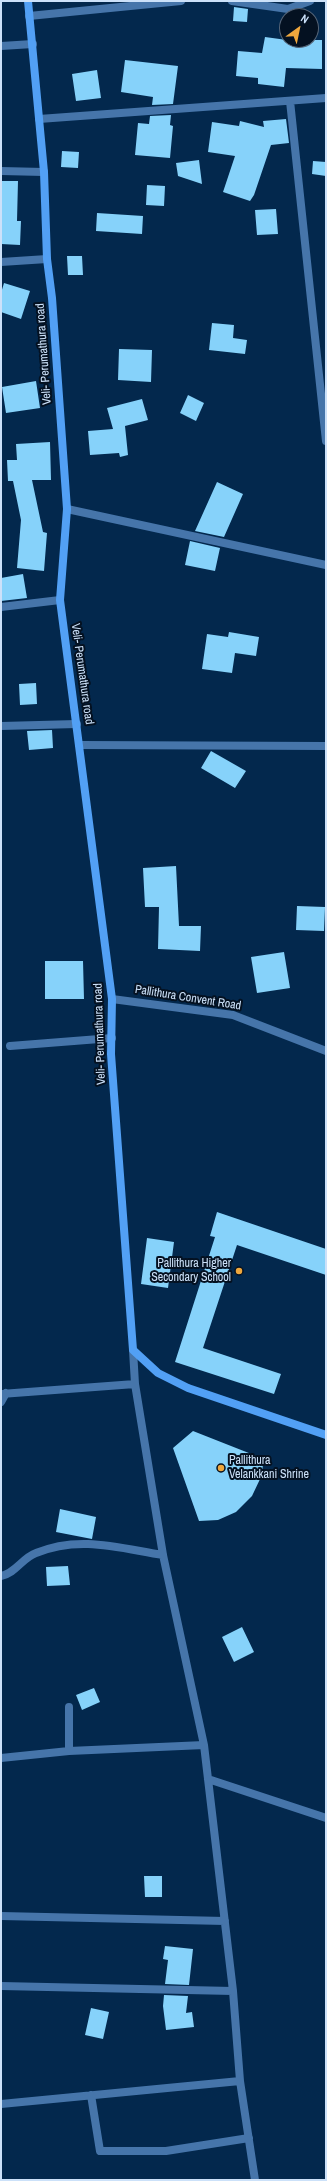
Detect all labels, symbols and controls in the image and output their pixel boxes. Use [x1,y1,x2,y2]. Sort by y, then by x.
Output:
north arrow [279,8,319,48]
text: N [298,11,312,26]
street label: Veli- Perumathura road [33,303,55,405]
street label: Veli- Perumathura road [68,623,96,725]
street label: Veli- Perumathura road [91,983,109,1085]
street label: Pallithura Convent Road [134,983,242,1013]
place label: Pallithura Higher Secondary School [151,1257,231,1285]
marker: Pallithura Higher Secondary School [234,1266,244,1276]
place label: Pallithura Velankkani Shrine [229,1454,309,1482]
marker: Pallithura Velankkani Shrine [216,1463,226,1473]

